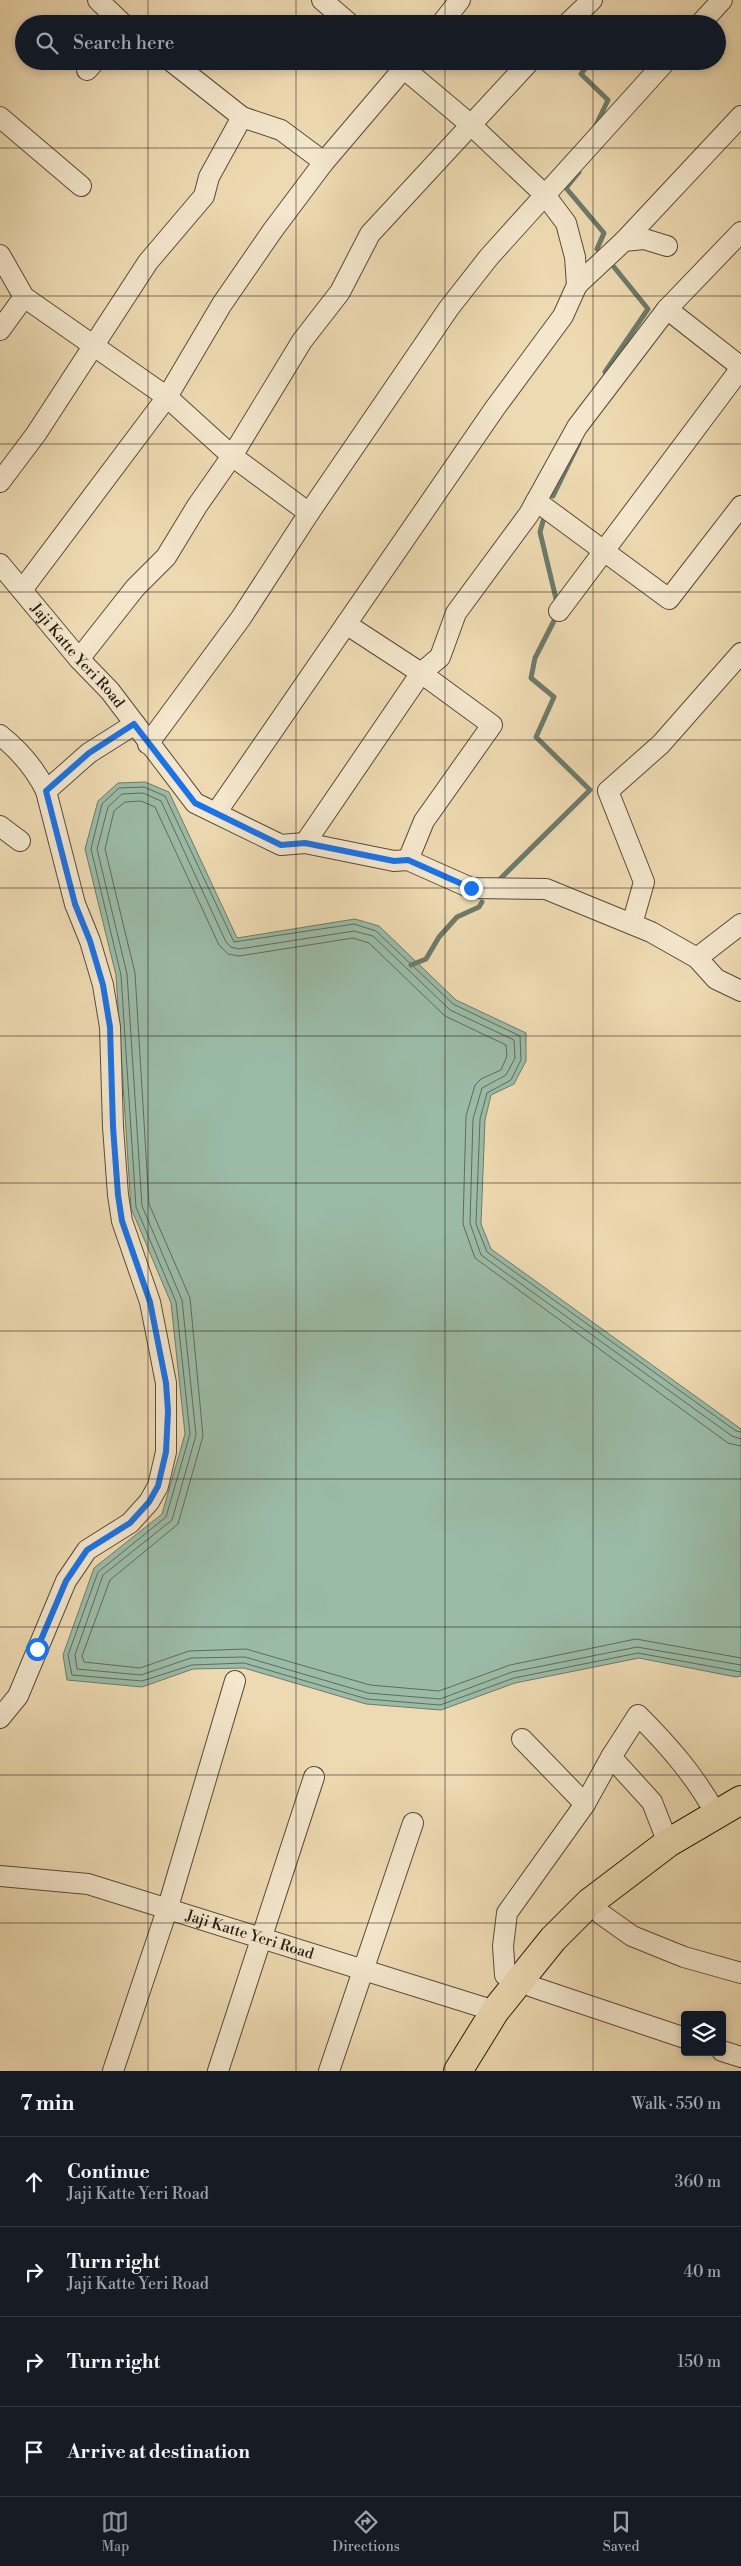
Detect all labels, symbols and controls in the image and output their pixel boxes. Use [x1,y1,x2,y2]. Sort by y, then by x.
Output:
search box [15,15,726,70]
icon: search [33,29,61,57]
text: Search here [73,31,174,55]
street label: Jaji Katte Yeri Road [26,599,129,712]
route end [460,877,483,900]
route start [26,1638,49,1661]
street label: Jaji Katte Yeri Road [182,1906,317,1964]
map controls [681,2011,726,2056]
button: layers [681,2011,726,2056]
text: 7 min [20,2091,74,2117]
text: Walk · 550 m [632,2094,721,2114]
text: Continue [67,2160,150,2184]
icon: ahead [20,2168,48,2196]
text: 360 m [675,2172,721,2192]
text: Jaji Katte Yeri Road [67,2184,209,2204]
text: Turn right [67,2250,160,2274]
icon: right [20,2258,48,2286]
text: 40 m [684,2262,721,2282]
text: Jaji Katte Yeri Road [67,2274,209,2294]
icon: right [20,2348,48,2376]
text: Turn right [67,2350,160,2374]
text: 150 m [677,2352,721,2372]
icon: arrive [20,2438,48,2466]
text: Arrive at destination [67,2440,250,2464]
tab: Map [101,2508,129,2556]
tab: Directions [332,2508,400,2556]
tab: Saved [603,2508,640,2556]

